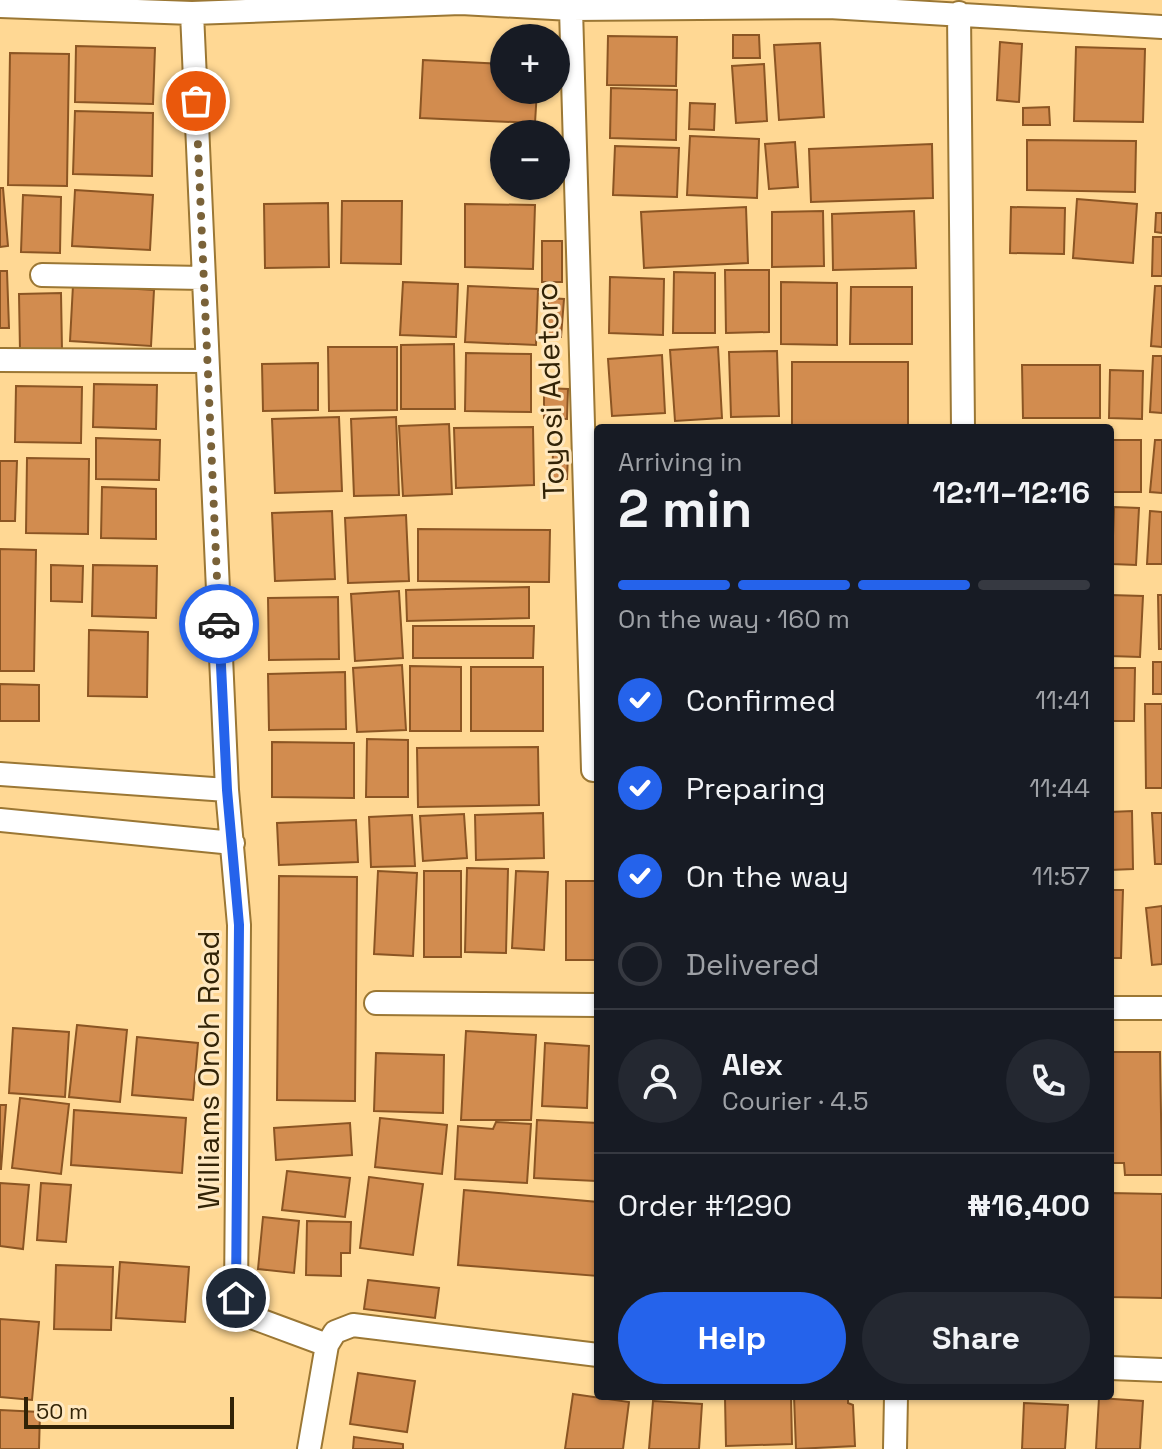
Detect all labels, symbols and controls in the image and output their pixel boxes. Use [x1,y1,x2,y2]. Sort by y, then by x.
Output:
map controls [490,24,570,200]
button: + [490,24,570,104]
pin [162,67,230,135]
icon: bag [174,79,218,123]
button: − [490,120,570,200]
street label: Toyosi Adetoro [527,282,573,500]
text: Arriving in [618,445,742,479]
text: 12:11–12:16 [933,473,1090,512]
text: 2 min [618,476,752,542]
courier [179,584,259,664]
icon: car [197,602,241,646]
text: On the way · 160 m [618,602,850,636]
icon: check [618,678,662,722]
text: Confirmed [686,681,836,720]
text: 11:41 [1035,683,1090,717]
icon: check [618,766,662,810]
text: Preparing [686,769,825,808]
text: 11:44 [1029,771,1090,805]
icon: check [618,854,662,898]
text: On the way [686,857,849,896]
text: 11:57 [1032,859,1090,893]
street label: Williams Onoh Road [189,931,228,1209]
text: Delivered [686,945,820,984]
button: person [618,1039,702,1123]
button: phone [1006,1039,1090,1123]
text: Alex [722,1045,783,1084]
text: Courier · 4.5 [722,1084,869,1118]
text: Order #1290 [618,1186,792,1225]
text: ₦16,400 [967,1186,1090,1225]
pin [202,1264,270,1332]
icon: home [214,1276,258,1320]
button: Help [618,1292,846,1384]
button: Share [862,1292,1090,1384]
scale bar [24,1393,234,1429]
text: 50 m [36,1397,88,1425]

